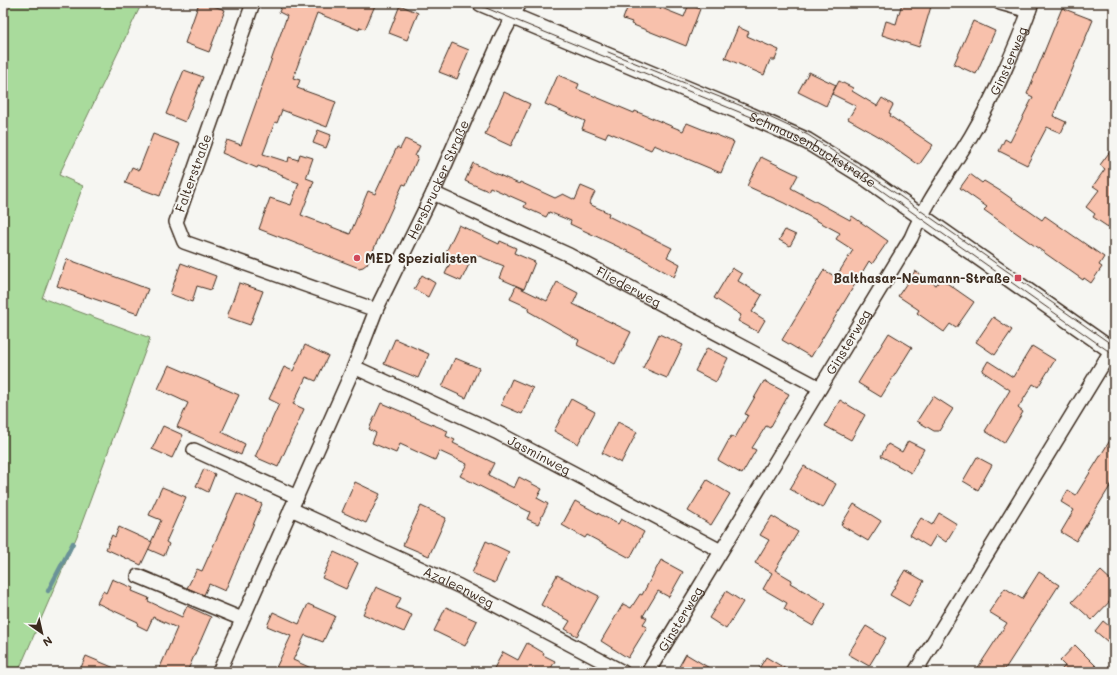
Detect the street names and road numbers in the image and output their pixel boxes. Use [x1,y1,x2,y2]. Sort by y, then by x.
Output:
street label: Ginsterweg [985,24,1030,98]
street label: Schmausenbuckstraße [747,107,880,191]
street label: Hersbrucker Straße [403,117,472,242]
street label: Falterstraße [171,131,215,214]
street label: Fliederweg [593,262,664,310]
street label: Ginsterweg [821,306,874,377]
street label: Jasminweg [505,431,574,478]
street label: Azaleenweg [421,562,497,611]
street label: Ginsterweg [653,583,706,654]

